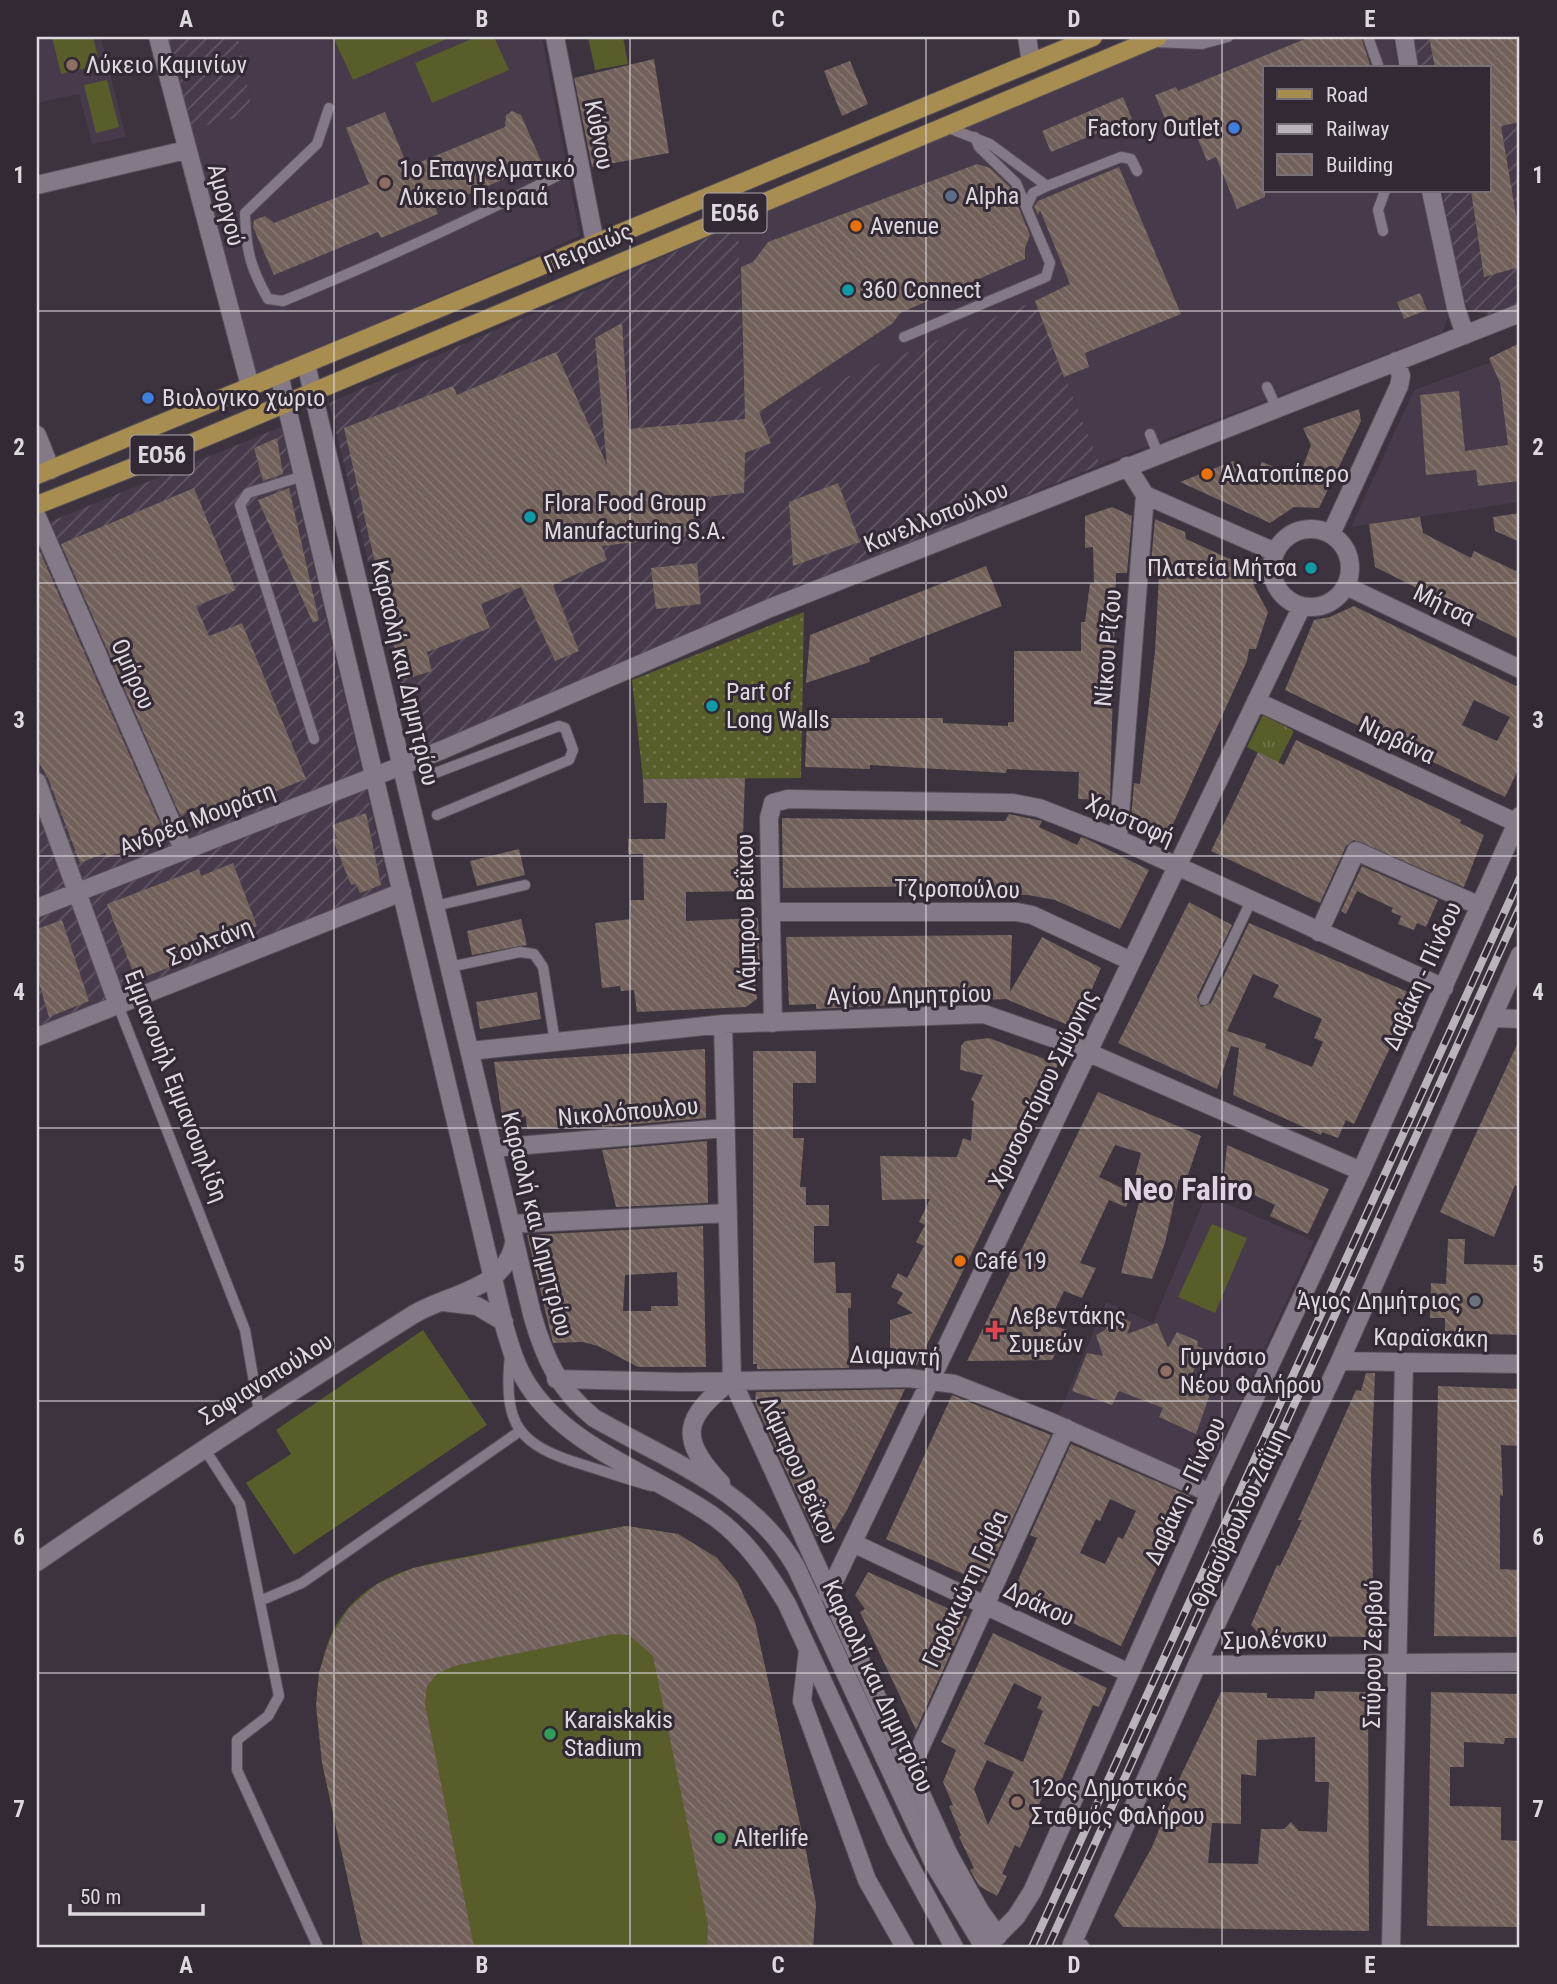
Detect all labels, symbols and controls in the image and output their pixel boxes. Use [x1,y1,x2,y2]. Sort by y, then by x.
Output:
text: A [179,6,193,33]
text: B [476,6,488,33]
text: C [771,6,785,33]
text: D [1068,6,1081,33]
text: E [1364,6,1376,33]
place label: Λύκειο Καμινίων [86,51,247,79]
marker: Λύκειο Καμινίων [64,57,80,73]
legend [1263,66,1490,192]
text: Road [1326,83,1368,107]
street label: Κύθνου [579,98,619,172]
place label: Factory Outlet [1087,114,1220,142]
text: Railway [1326,117,1389,141]
marker: Factory Outlet [1226,120,1242,136]
text: Building [1326,153,1393,177]
place label: 1ο Επαγγελματικό Λύκειο Πειραιά [399,155,575,211]
street label: Αμοργού [202,161,250,249]
text: 1 [13,162,25,189]
text: 1 [1532,162,1544,189]
marker: 1ο Επαγγελματικό Λύκειο Πειραιά [377,175,393,191]
place label: Alpha [965,182,1019,210]
marker: Alpha [943,188,959,204]
road number: ΕΟ56 [704,194,766,232]
place label: Avenue [870,212,939,240]
street label: Πειραιώς [540,217,636,279]
marker: Avenue [848,218,864,234]
place label: 360 Connect [862,276,981,304]
marker: 360 Connect [840,282,856,298]
place label: Βιολογικο χωριο [162,384,325,412]
marker: Βιολογικο χωριο [140,390,156,406]
text: 2 [13,434,25,461]
text: 2 [1532,434,1544,461]
road number: ΕΟ56 [130,436,194,475]
place label: Αλατοπίπερο [1221,460,1349,488]
marker: Αλατοπίπερο [1199,466,1215,482]
street label: Κανελλοπούλου [860,475,1012,559]
place label: Flora Food Group Manufacturing S.A. [544,489,726,545]
marker: Flora Food Group Manufacturing S.A. [522,509,538,525]
place label: Πλατεία Μήτσα [1147,554,1297,582]
street label: Καραολή και Δημητρίου [365,558,445,788]
marker: Πλατεία Μήτσα [1303,560,1319,576]
street label: Μήτσα [1409,578,1479,632]
street label: Νίκου Ρίζου [1089,588,1127,708]
street label: Ομήρου [105,635,161,713]
place label: Part of Long Walls [726,678,830,734]
marker: Part of Long Walls [704,698,720,714]
text: 3 [13,707,25,734]
text: 3 [1532,707,1544,734]
street label: Νιρβάνα [1355,710,1439,770]
street label: Ανδρέα Μουράτη [115,776,279,862]
street label: Χριστοφή [1081,788,1179,852]
street label: Λάμπρου Βεΐκου [731,834,761,992]
street label: Τζιροπούλου [894,874,1020,904]
street label: Δαβάκη - Πίνδου [1377,897,1467,1055]
street label: Σουλτάνη [163,912,257,972]
street label: Εμμανουήλ Εμμανουηλίδη [119,966,233,1206]
text: 4 [13,979,25,1006]
text: 4 [1532,979,1544,1006]
street label: Αγίου Δημητρίου [826,980,992,1010]
street label: Χρυσοστόμου Σμύρνης [983,985,1103,1193]
street label: Νικολόπουλου [557,1092,699,1132]
street label: Καραολή και Δημητρίου [496,1109,578,1339]
district label: Neo Faliro [1123,1170,1253,1208]
place label: Café 19 [974,1247,1047,1275]
text: 5 [13,1251,25,1278]
text: 5 [1532,1251,1544,1278]
marker: Café 19 [952,1253,968,1269]
place label: Άγιος Δημήτριος [1297,1287,1461,1315]
marker: Άγιος Δημήτριος [1467,1293,1483,1309]
place label: Λεβεντάκης Συμεών [1009,1302,1126,1358]
marker: Λεβεντάκης Συμεών [987,1322,1003,1338]
street label: Καραϊσκάκη [1373,1323,1489,1353]
street label: Σοφιανοπούλου [194,1327,338,1431]
street label: Διαμαντή [849,1340,941,1372]
place label: Γυμνάσιο Νέου Φαλήρου [1180,1343,1321,1399]
marker: Γυμνάσιο Νέου Φαλήρου [1158,1363,1174,1379]
street label: Λάμπρου Βεΐκου [754,1392,844,1548]
street label: Δαβάκη - Πίνδου [1139,1413,1231,1569]
street label: Θρασύβουλου Ζαΐμη [1185,1424,1293,1612]
street label: Γαρδικιώτη Γρίβα [917,1506,1013,1671]
text: 6 [13,1524,25,1551]
text: 6 [1532,1524,1544,1551]
street label: Καραολή και Δημητρίου [817,1576,939,1796]
street label: Δράκου [1000,1576,1078,1632]
street label: Σπύρου Ζερβού [1358,1579,1388,1729]
street label: Σμολένσκυ [1223,1625,1327,1655]
place label: Karaiskakis Stadium [564,1706,673,1762]
marker: Karaiskakis Stadium [542,1726,558,1742]
place label: 12ος Δημοτικός Σταθμός Φαλήρου [1031,1774,1205,1830]
marker: 12ος Δημοτικός Σταθμός Φαλήρου [1009,1794,1025,1810]
text: 7 [13,1796,25,1823]
text: 7 [1532,1796,1544,1823]
place label: Alterlife [734,1824,809,1852]
marker: Alterlife [712,1830,728,1846]
scale bar [70,1872,203,1916]
text: 50 m [80,1885,121,1909]
text: A [179,1952,193,1979]
text: B [476,1952,488,1979]
text: C [771,1952,785,1979]
text: D [1068,1952,1081,1979]
text: E [1364,1952,1376,1979]

